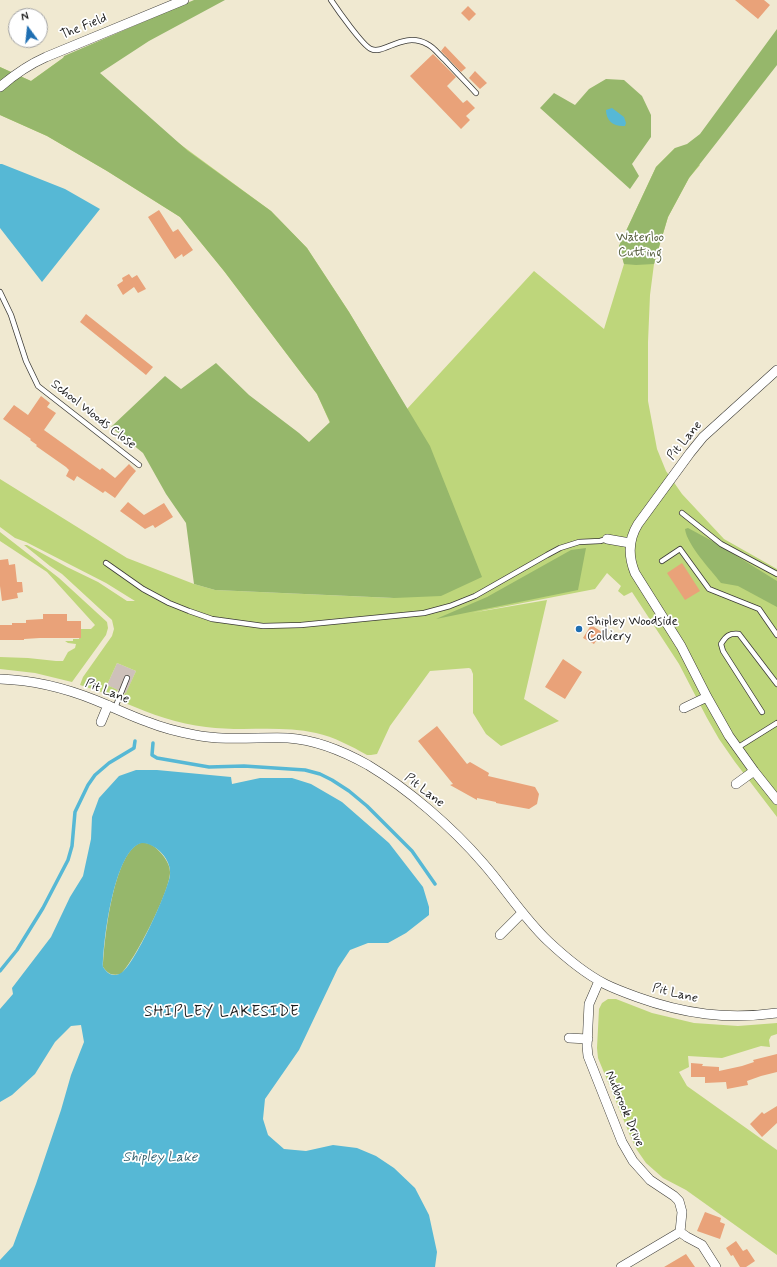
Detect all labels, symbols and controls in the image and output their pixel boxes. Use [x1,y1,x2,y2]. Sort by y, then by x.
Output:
north arrow [8,8,48,48]
text: N [20,10,30,25]
street label: The Field [58,11,110,43]
park label: Waterloo Cutting [616,230,664,261]
street label: School Woods Close [47,377,139,453]
street label: Pit Lane [664,418,706,464]
place label: Shipley Woodside Colliery [587,614,678,645]
marker: Shipley Woodside Colliery [574,624,584,634]
street label: Pit Lane [83,676,131,708]
street label: Pit Lane [401,771,447,811]
street label: Pit Lane [651,981,699,1007]
district label: SHIPLEY LAKESIDE [145,1004,299,1022]
street label: Nutbrook Drive [601,1069,647,1149]
water label: Shipley Lake [123,1150,197,1166]

